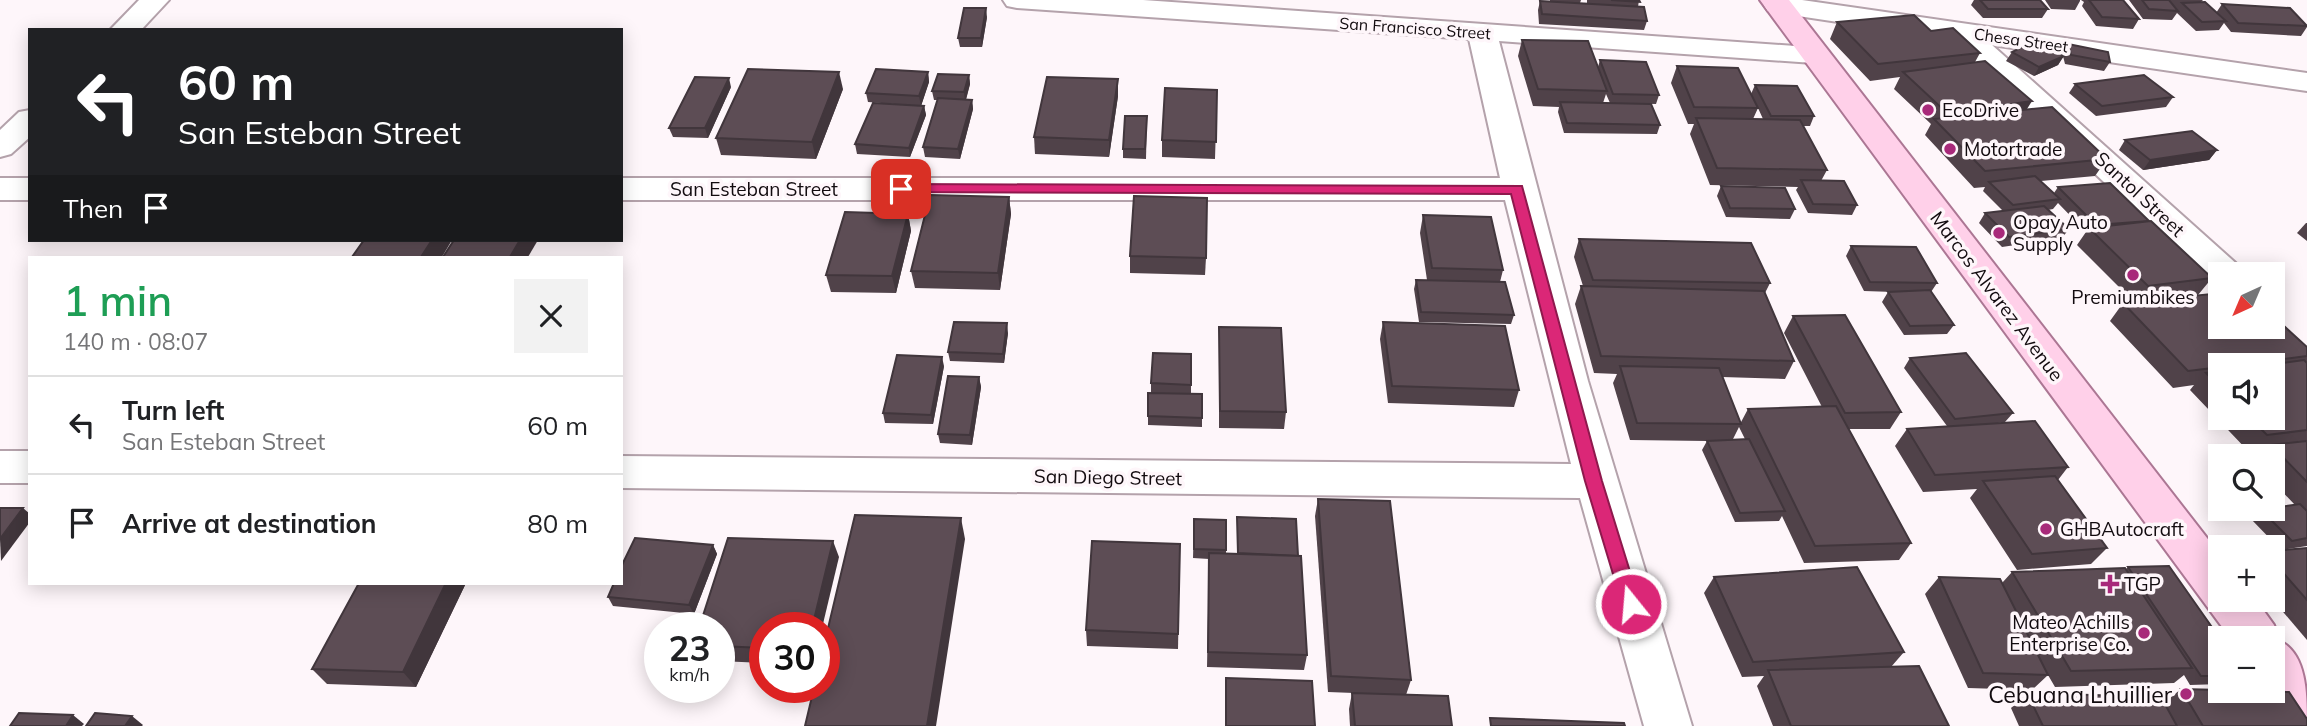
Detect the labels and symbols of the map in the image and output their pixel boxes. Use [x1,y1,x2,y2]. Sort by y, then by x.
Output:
street label: San Francisco Street [1339,13,1492,43]
street label: Chesa Street [1973,23,2070,57]
place label: EcoDrive [1942,98,2019,122]
marker: EcoDrive [1920,102,1936,118]
place label: Motortrade [1964,137,2062,161]
marker: Motortrade [1942,141,1958,157]
street label: Santol Street [2090,146,2190,242]
pin [871,159,931,219]
street label: San Esteban Street [670,177,838,201]
street label: Marcos Alvarez Avenue [1925,206,2069,386]
place label: Opay Auto Supply [2013,210,2108,256]
marker: Opay Auto Supply [1991,225,2007,241]
north arrow [2208,262,2286,340]
marker: Premiumbikes [2125,267,2141,283]
place label: Premiumbikes [2071,285,2195,309]
street label: San Diego Street [1034,464,1183,490]
place label: GHBAutocraft [2060,517,2184,541]
marker: GHBAutocraft [2038,521,2054,537]
position arrow [1594,567,1668,641]
place label: TGP [2124,572,2161,596]
marker: TGP [2102,576,2118,592]
place label: Mateo Achills Enterprise Co. [2009,610,2130,656]
speed limit sign: 30 [749,612,840,703]
marker: Mateo Achills Enterprise Co. [2136,625,2152,641]
place label: Cebuana Lhuillier [1988,680,2173,709]
marker: Cebuana Lhuillier [2178,686,2194,702]

